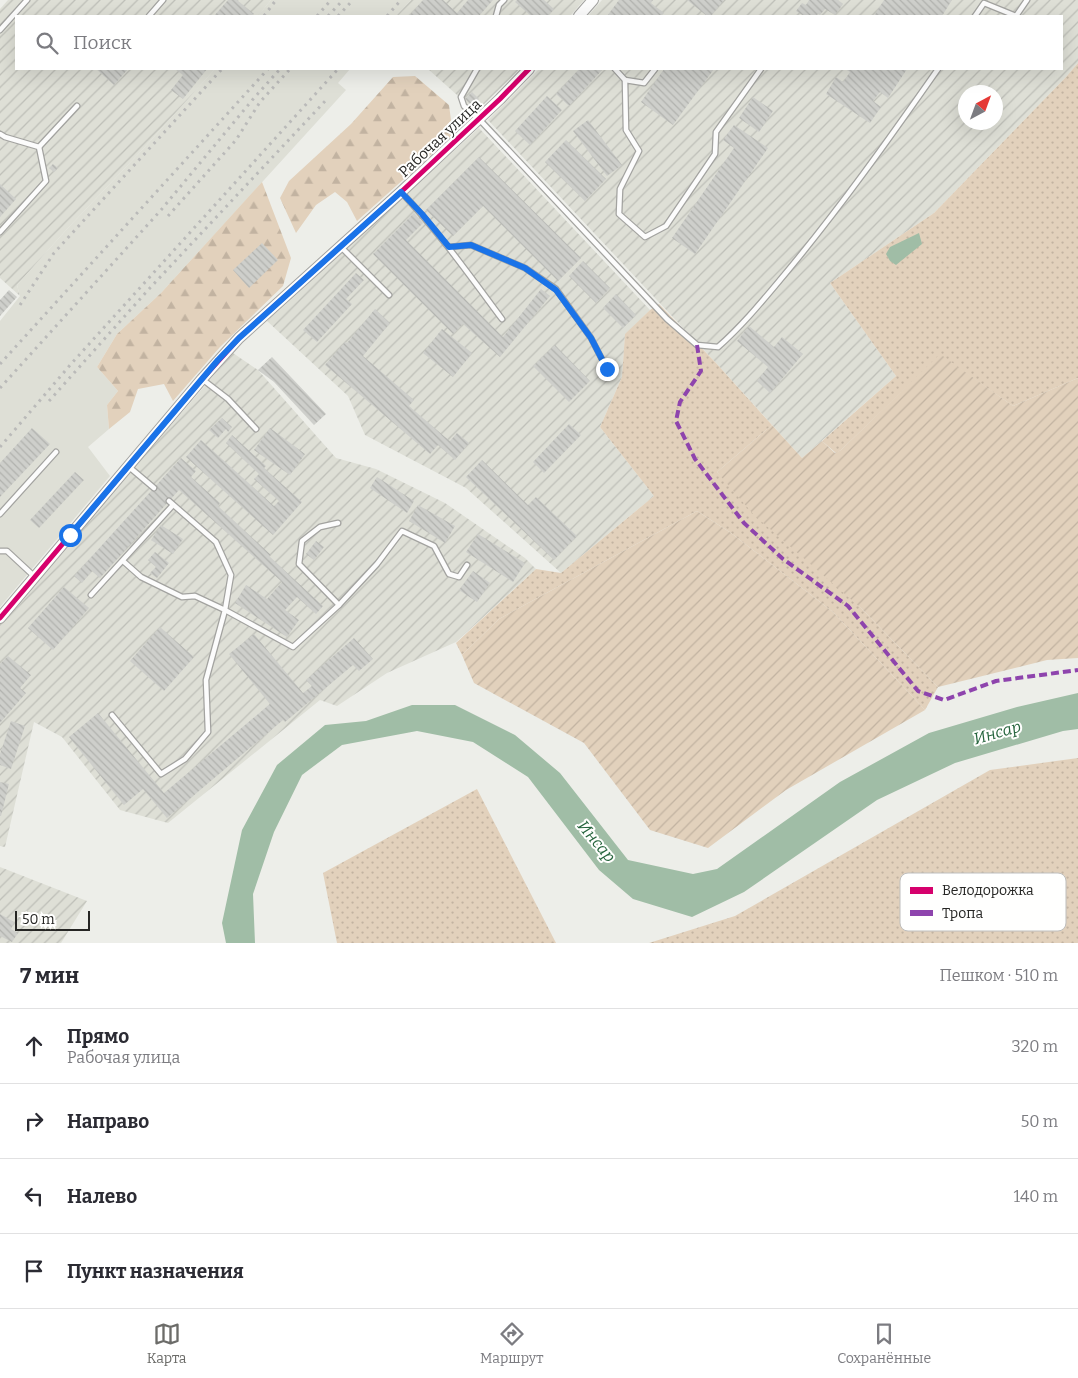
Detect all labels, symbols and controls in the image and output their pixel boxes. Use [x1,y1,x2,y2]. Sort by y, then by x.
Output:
search box [15,15,1063,70]
icon: search [33,29,61,57]
text: Поиск [73,31,132,54]
north arrow [958,85,1003,130]
street label: Рабочая улица [395,95,485,181]
route end [596,358,619,381]
route start [59,524,82,547]
water label: Инсар [971,717,1023,748]
water label: Инсар [574,817,619,866]
legend [900,873,1066,931]
text: Велодорожка [942,882,1034,899]
text: Тропа [942,905,983,922]
scale bar [15,908,90,931]
text: 50 m [22,911,55,928]
text: 7 мин [20,963,79,989]
text: Пешком · 510 m [939,966,1058,985]
text: Прямо [67,1025,129,1048]
icon: ahead [20,1032,48,1060]
text: 320 m [1011,1037,1058,1056]
text: Рабочая улица [67,1048,180,1067]
icon: right [20,1107,48,1135]
text: Направо [67,1110,149,1133]
text: 50 m [1021,1112,1058,1131]
icon: left [20,1182,48,1210]
text: Налево [67,1185,137,1208]
text: 140 m [1013,1187,1058,1206]
icon: arrive [20,1257,48,1285]
text: Пункт назначения [67,1260,244,1283]
tab: Карта [147,1320,186,1367]
tab: Маршрут [480,1320,543,1367]
tab: Сохранённые [837,1320,931,1367]

